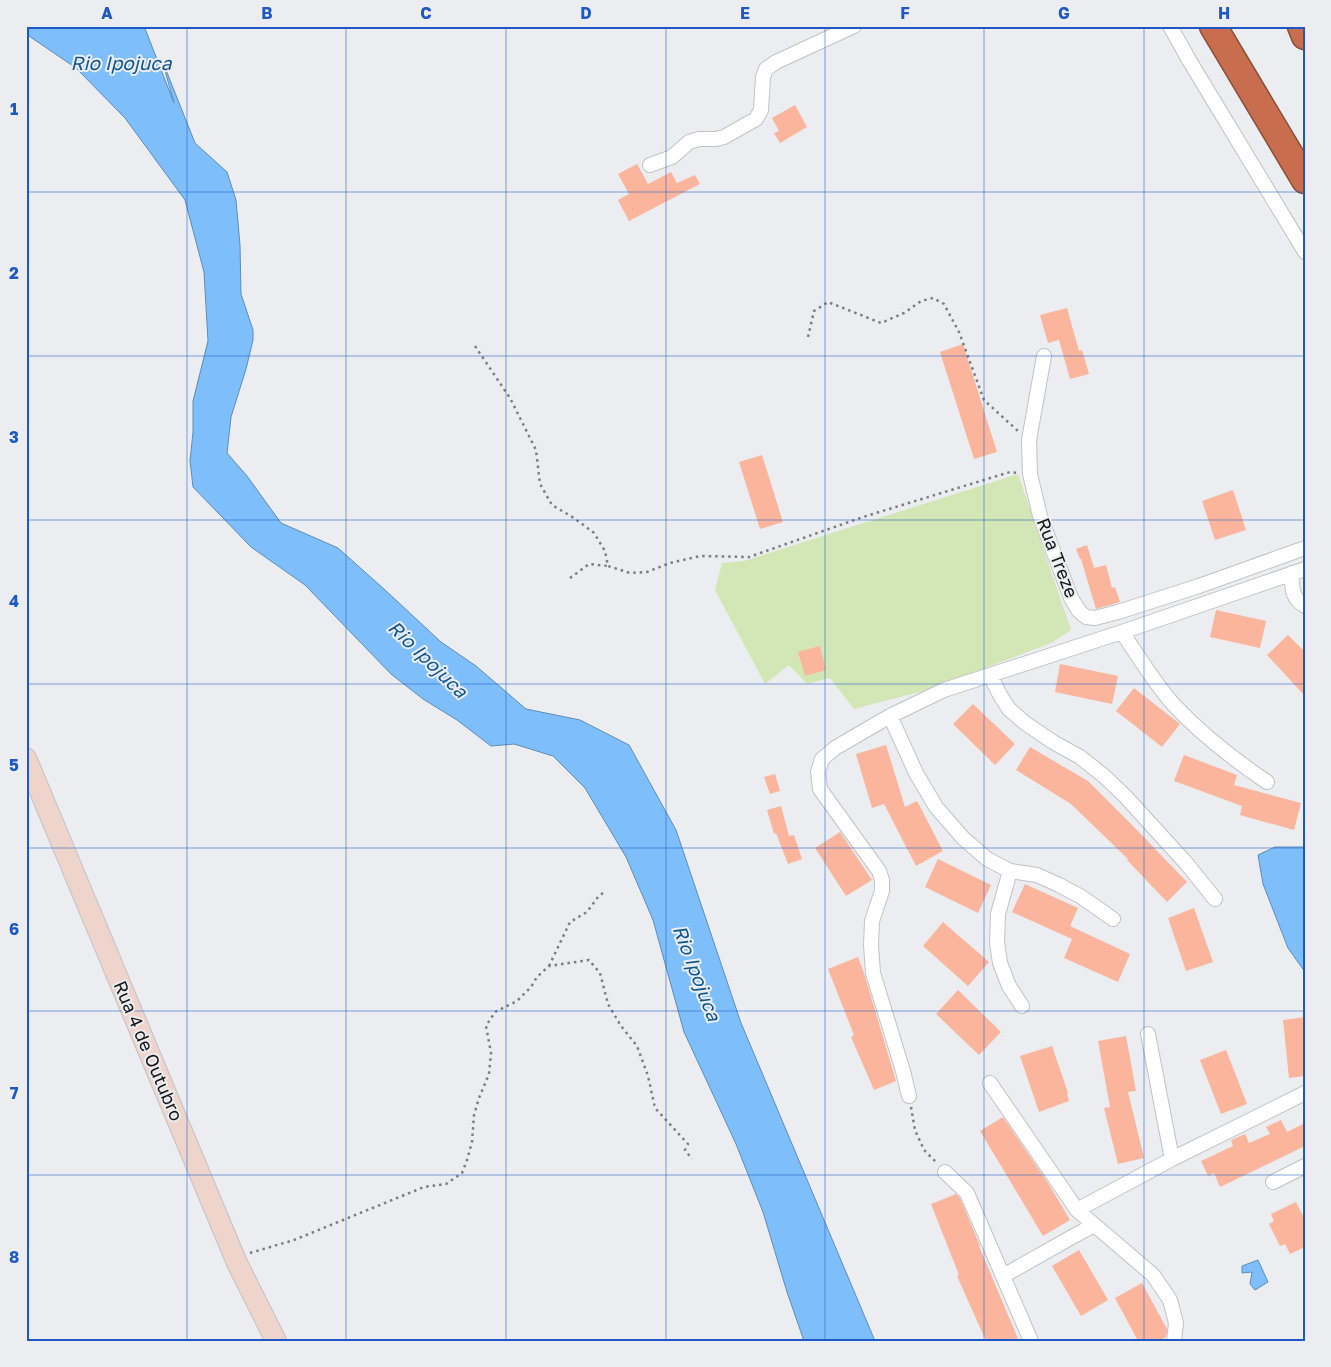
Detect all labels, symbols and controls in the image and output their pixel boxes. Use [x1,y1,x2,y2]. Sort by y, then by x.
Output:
text: A [101,3,113,23]
text: B [261,3,273,23]
text: C [420,3,432,23]
text: D [580,3,592,23]
text: E [740,3,750,23]
text: F [900,3,910,23]
text: G [1058,3,1070,23]
text: H [1218,3,1230,23]
water label: Rio Ipojuca [71,51,173,74]
text: 1 [10,99,18,119]
text: 2 [9,263,19,283]
text: 3 [9,427,19,447]
street label: Rua Treze [1033,515,1083,601]
text: 4 [9,591,19,611]
water label: Rio Ipojuca [384,615,474,703]
text: 5 [9,755,19,775]
text: 6 [9,919,19,939]
water label: Rio Ipojuca [669,922,727,1025]
street label: Rua 4 de Outubro [109,977,188,1124]
text: 7 [10,1083,19,1103]
text: 8 [9,1247,19,1267]

